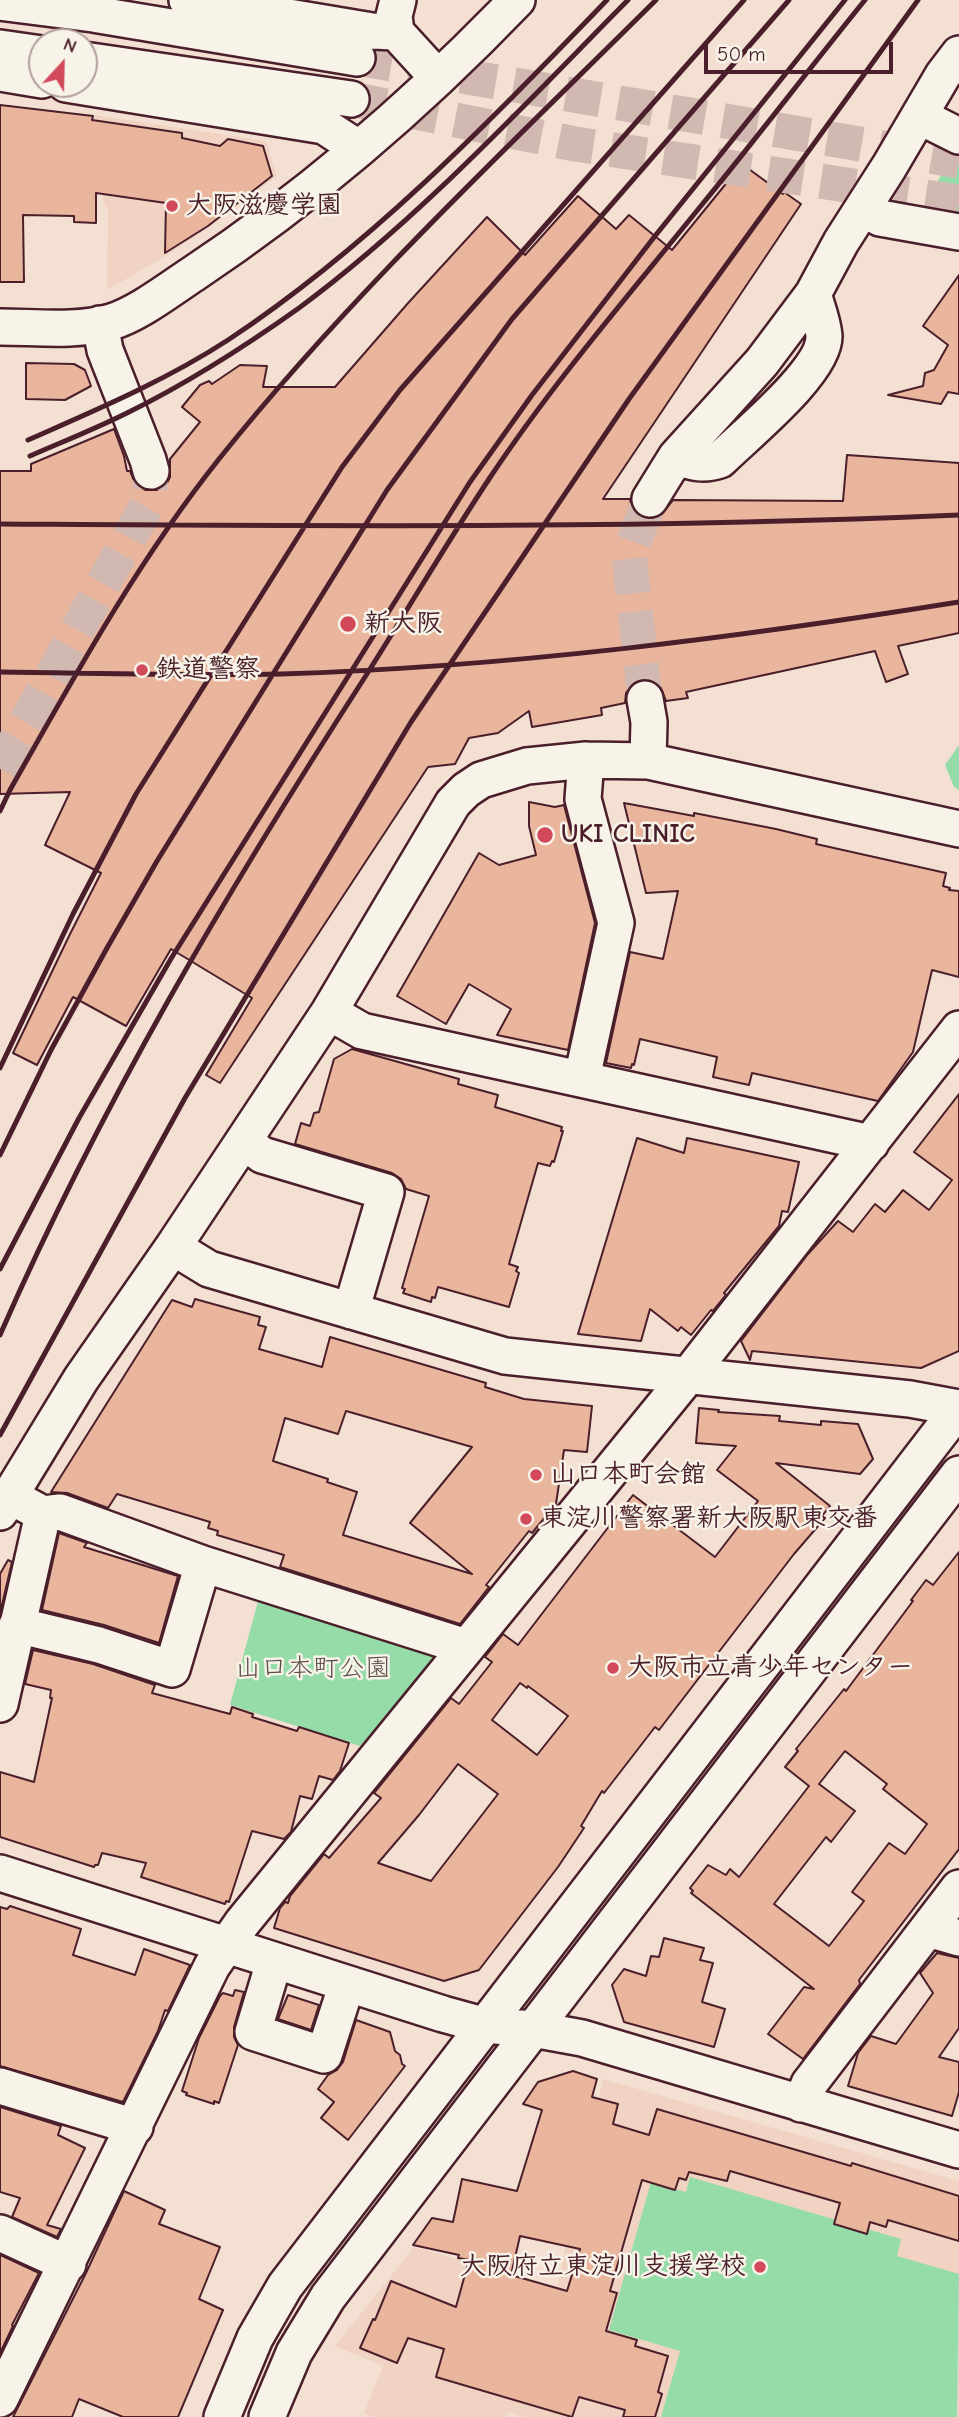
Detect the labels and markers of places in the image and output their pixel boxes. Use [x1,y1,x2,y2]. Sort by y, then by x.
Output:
place label: 大阪滋慶学園 [186,190,342,222]
marker: 大阪滋慶学園 [164,198,180,214]
place label: 新大阪 [364,608,442,640]
marker: 新大阪 [338,614,358,634]
place label: 鉄道警察 [156,654,260,686]
marker: 鉄道警察 [134,662,150,678]
place label: UKI CLINIC [561,819,695,851]
marker: UKI CLINIC [535,825,555,845]
place label: 山口本町会館 [550,1459,706,1491]
marker: 山口本町会館 [528,1467,544,1483]
place label: 東淀川警察署新大阪駅東交番 [540,1503,878,1535]
marker: 東淀川警察署新大阪駅東交番 [518,1511,534,1527]
place label: 大阪市立青少年センター [627,1652,913,1684]
marker: 大阪市立青少年センター [605,1660,621,1676]
place label: 大阪府立東淀川支援学校 [460,2251,746,2283]
marker: 大阪府立東淀川支援学校 [752,2259,768,2275]

